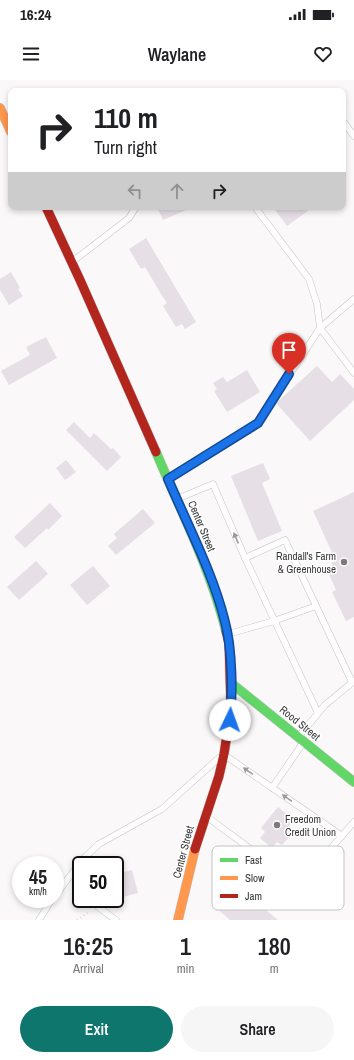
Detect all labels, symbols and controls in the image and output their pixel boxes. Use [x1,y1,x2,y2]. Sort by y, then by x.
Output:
text: 16:24 [20,4,51,25]
text: Waylane [148,42,206,67]
icon: menu [20,43,42,65]
icon: heart [312,43,334,65]
text: 110 m [94,99,158,137]
icon: right [28,104,80,156]
text: Turn right [94,135,157,160]
icon: left [124,180,146,202]
icon: ahead [166,180,188,202]
icon: right [208,180,230,202]
pin [272,333,306,374]
icon: arrive [278,339,300,361]
street label: Center Street [185,499,219,554]
one-way arrow [233,532,239,543]
place label: Randall's Farm & Greenhouse [276,549,336,576]
marker: Randall's Farm & Greenhouse [339,557,349,567]
position arrow [209,699,251,741]
street label: Rood Street [277,702,323,744]
one-way arrow [243,767,253,775]
one-way arrow [281,794,292,802]
place label: Freedom Credit Union [285,812,336,839]
marker: Freedom Credit Union [272,820,282,830]
street label: Center Street [169,824,197,880]
legend [212,846,344,910]
text: Fast [245,853,263,867]
speed limit sign: 50 [72,856,124,908]
text: 45 [29,863,47,890]
text: Slow [245,871,265,885]
text: km/h [29,885,47,898]
text: Jam [245,889,262,903]
text: 16:25 [63,930,113,962]
text: 1 [180,930,191,962]
text: 180 [258,930,291,962]
text: Arrival [73,960,104,977]
text: min [177,960,194,977]
text: m [270,960,279,977]
button: Exit [20,1006,173,1052]
button: Share [181,1006,334,1052]

